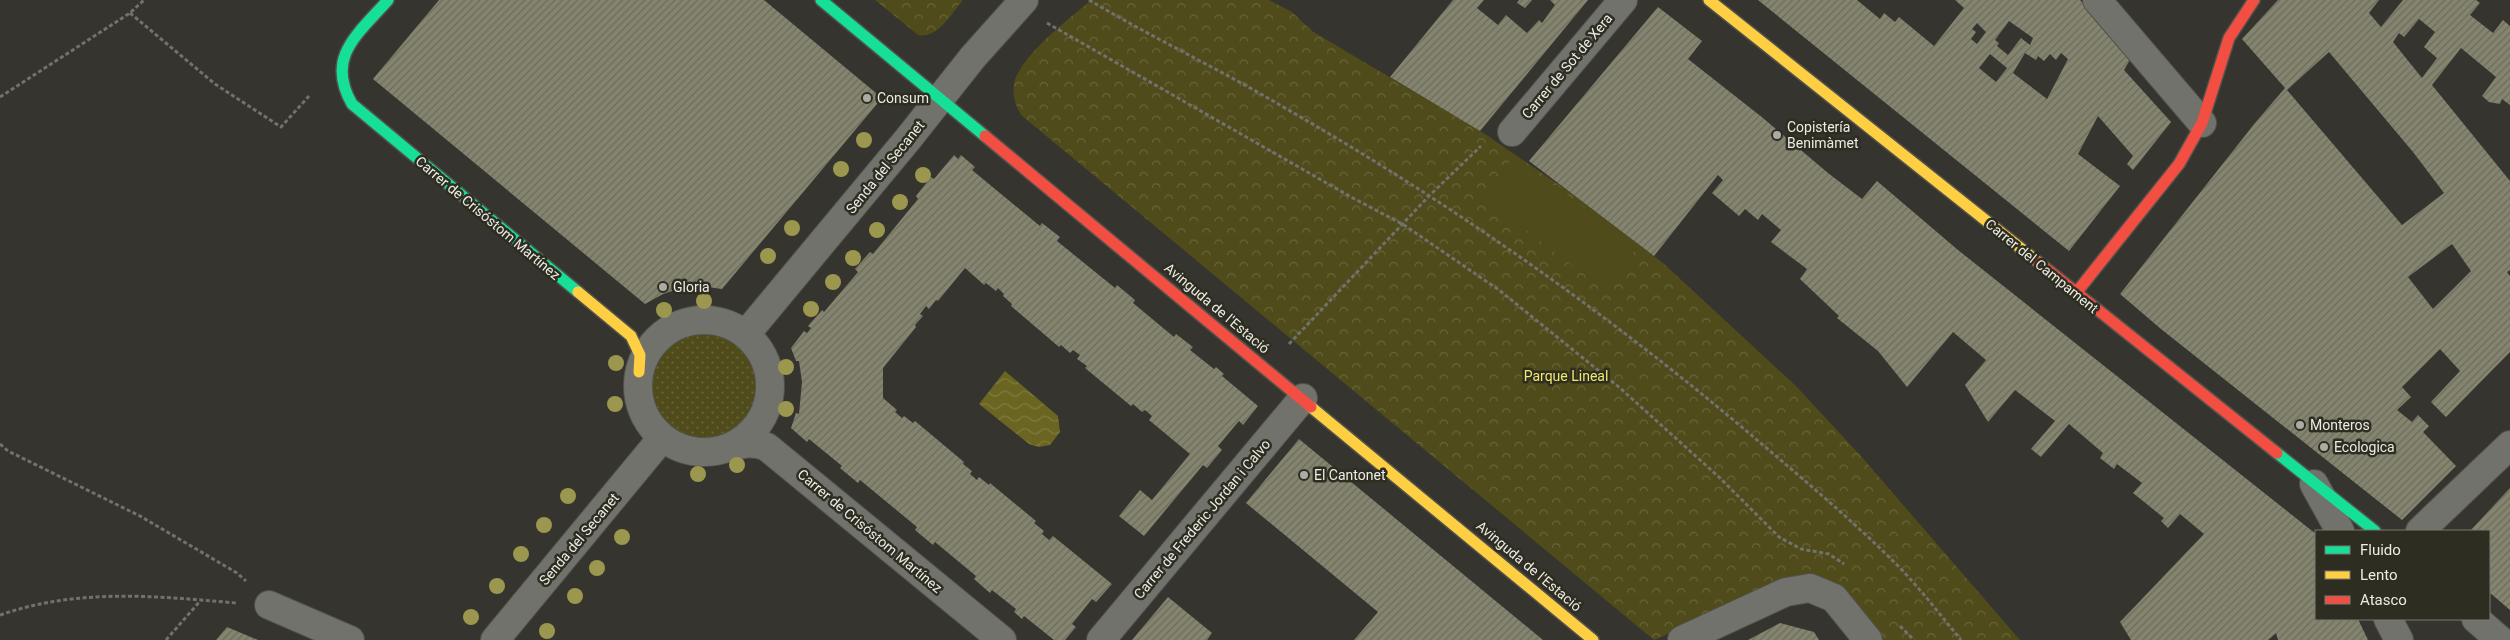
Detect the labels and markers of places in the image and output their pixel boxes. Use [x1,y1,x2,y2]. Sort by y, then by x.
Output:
place label: Consum [877,90,929,106]
marker: Consum [861,92,873,104]
place label: Copistería Benimàmet [1787,119,1859,151]
marker: Copistería Benimàmet [1771,129,1783,141]
place label: Gloria [673,279,710,295]
marker: Gloria [657,281,669,293]
place label: Monteros [2310,417,2370,433]
marker: Monteros [2294,419,2306,431]
place label: Ecologica [2334,439,2395,455]
marker: Ecologica [2318,441,2330,453]
place label: El Cantonet [1314,467,1386,483]
marker: El Cantonet [1298,469,1310,481]

